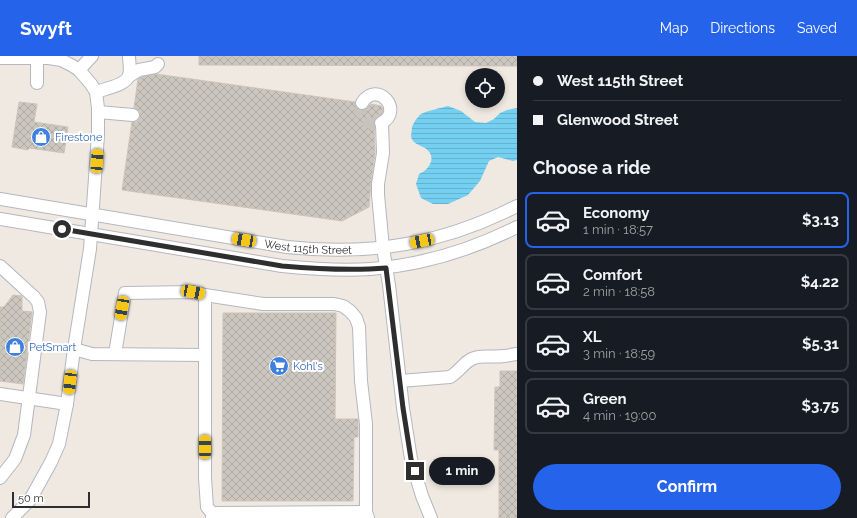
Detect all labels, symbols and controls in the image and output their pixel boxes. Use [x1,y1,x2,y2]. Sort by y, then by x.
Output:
text: Swyft [20,17,72,39]
text: Map [660,20,688,36]
text: Directions [710,20,775,36]
text: Saved [797,20,837,36]
map controls [465,68,505,108]
button: locate [465,68,505,108]
text: West 115th Street [557,72,683,90]
text: Glenwood Street [557,111,678,129]
shop icon: Firestone [30,126,52,148]
place label: Firestone [55,131,103,144]
car [90,149,104,173]
text: Choose a ride [533,157,651,178]
icon: car [535,202,571,238]
text: Economy [583,204,650,222]
text: $3.13 [802,211,839,229]
route start [53,220,71,238]
text: 1 min · 18:57 [583,222,653,237]
car [231,232,257,248]
car [409,233,435,249]
street label: West 115th Street [263,237,352,256]
icon: car [535,264,571,300]
text: Comfort [583,266,642,284]
text: $4.22 [801,273,839,291]
car [180,284,206,300]
text: 2 min · 18:58 [583,284,655,299]
car [114,295,130,321]
icon: car [535,326,571,362]
text: XL [583,328,601,346]
text: $5.31 [802,335,839,353]
shop icon: PetSmart [4,336,26,358]
place label: PetSmart [29,341,76,354]
text: 3 min · 18:59 [583,346,655,361]
supermarket icon: Kohl's [268,355,290,377]
place label: Kohl's [293,360,323,373]
car [63,369,77,395]
icon: car [535,388,571,424]
text: Green [583,390,627,408]
text: $3.75 [802,397,839,415]
text: 4 min · 19:00 [583,408,656,423]
car [199,435,211,459]
callout: 1 min [429,457,495,485]
route end [406,462,424,480]
text: 1 min [446,463,478,478]
button: Confirm [533,464,841,510]
scale bar [12,490,90,509]
text: 50 m [18,492,44,505]

